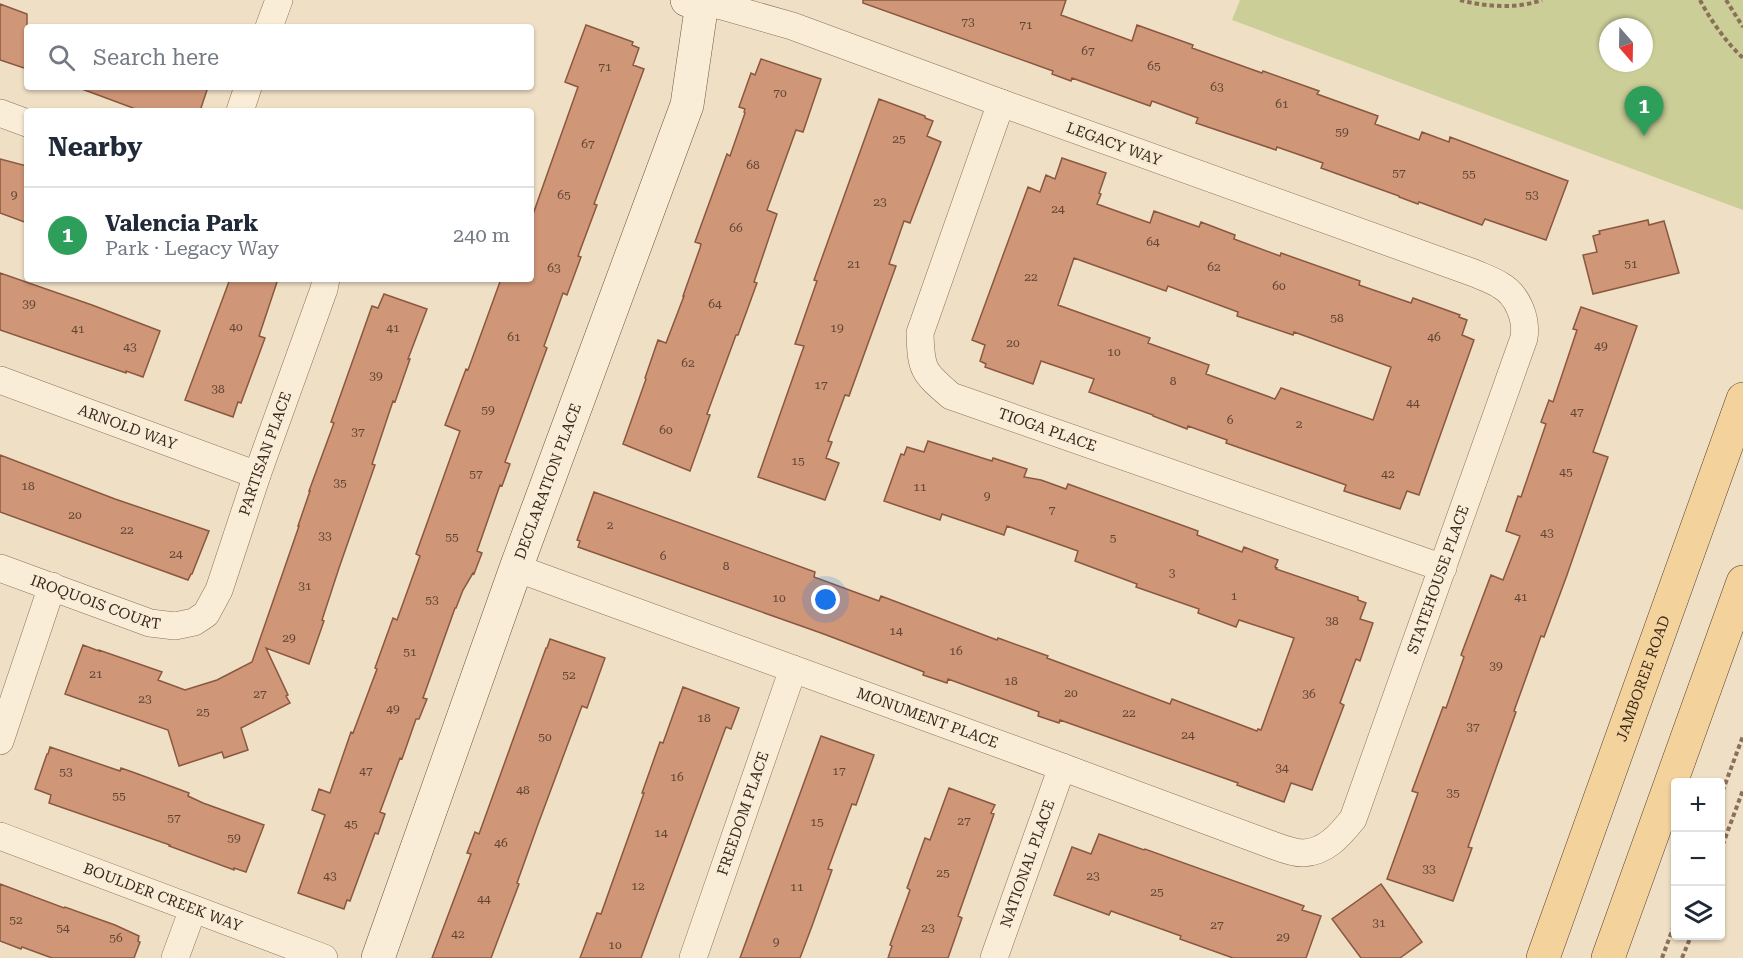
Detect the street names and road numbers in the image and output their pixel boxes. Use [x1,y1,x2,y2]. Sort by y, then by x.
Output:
street label: LEGACY WAY [1064,118,1165,170]
street label: PARTISAN PLACE [235,389,295,518]
street label: ARNOLD WAY [76,401,180,454]
street label: DECLARATION PLACE [511,401,585,562]
street label: TIOGA PLACE [996,404,1099,455]
street label: STATEHOUSE PLACE [1403,503,1473,656]
street label: IROQUOIS COURT [28,571,162,633]
street label: JAMBOREE ROAD [1612,613,1674,744]
street label: MONUMENT PLACE [854,684,1001,752]
street label: FREEDOM PLACE [713,749,773,878]
street label: NATIONAL PLACE [997,797,1059,930]
street label: BOULDER CREEK WAY [81,859,246,936]

